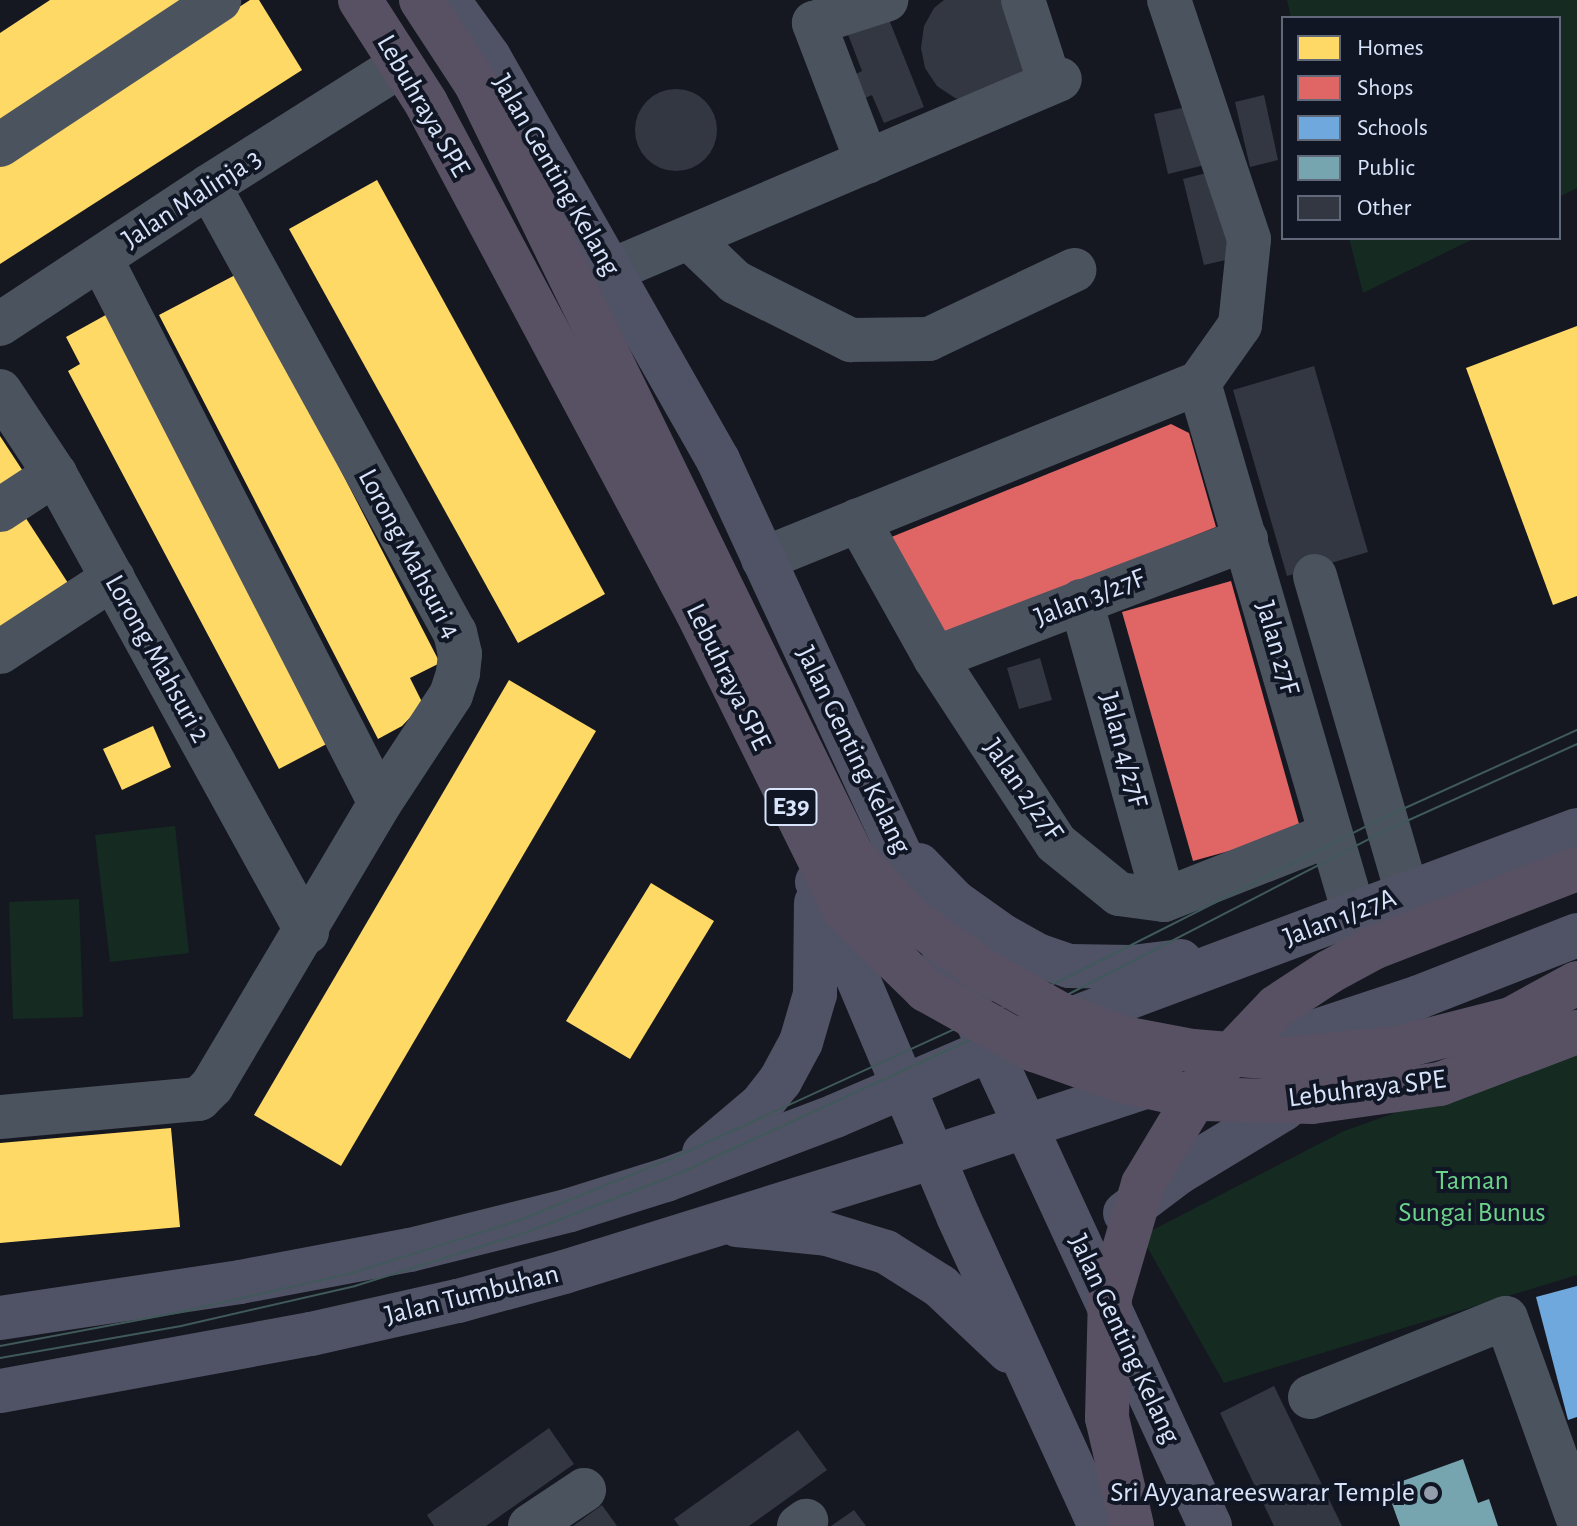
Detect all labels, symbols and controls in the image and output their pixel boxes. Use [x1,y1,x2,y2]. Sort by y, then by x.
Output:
legend [1281,16,1561,240]
street label: Lebuhraya SPE [369,29,477,183]
text: Homes [1357,36,1424,60]
street label: Jalan Genting Kelang [485,68,627,282]
text: Shops [1357,76,1413,100]
text: Schools [1357,116,1428,140]
street label: Jalan Malinja 3 [116,142,268,256]
text: Public [1357,156,1415,180]
text: Other [1357,196,1411,220]
street label: Lorong Mahsuri 4 [350,463,468,645]
street label: Jalan 3/27F [1030,562,1150,634]
street label: Lorong Mahsuri 2 [97,569,217,749]
street label: Jalan 27F [1248,597,1306,699]
street label: Lebuhraya SPE [678,598,778,756]
street label: Jalan Genting Kelang [788,641,918,859]
street label: Jalan 4/27F [1092,689,1154,811]
street label: Jalan 2/27F [976,732,1070,848]
road number: E39 [763,785,819,829]
street label: Jalan 1/27A [1279,881,1401,955]
street label: Lebuhraya SPE [1286,1063,1448,1115]
park label: Taman Sungai Bunus [1398,1164,1546,1230]
street label: Jalan Genting Kelang [1061,1229,1187,1449]
street label: Jalan Tumbuhan [382,1257,562,1333]
place label: Sri Ayyanareeswarar Temple [1110,1476,1415,1510]
marker: Sri Ayyanareeswarar Temple [1422,1484,1440,1502]

